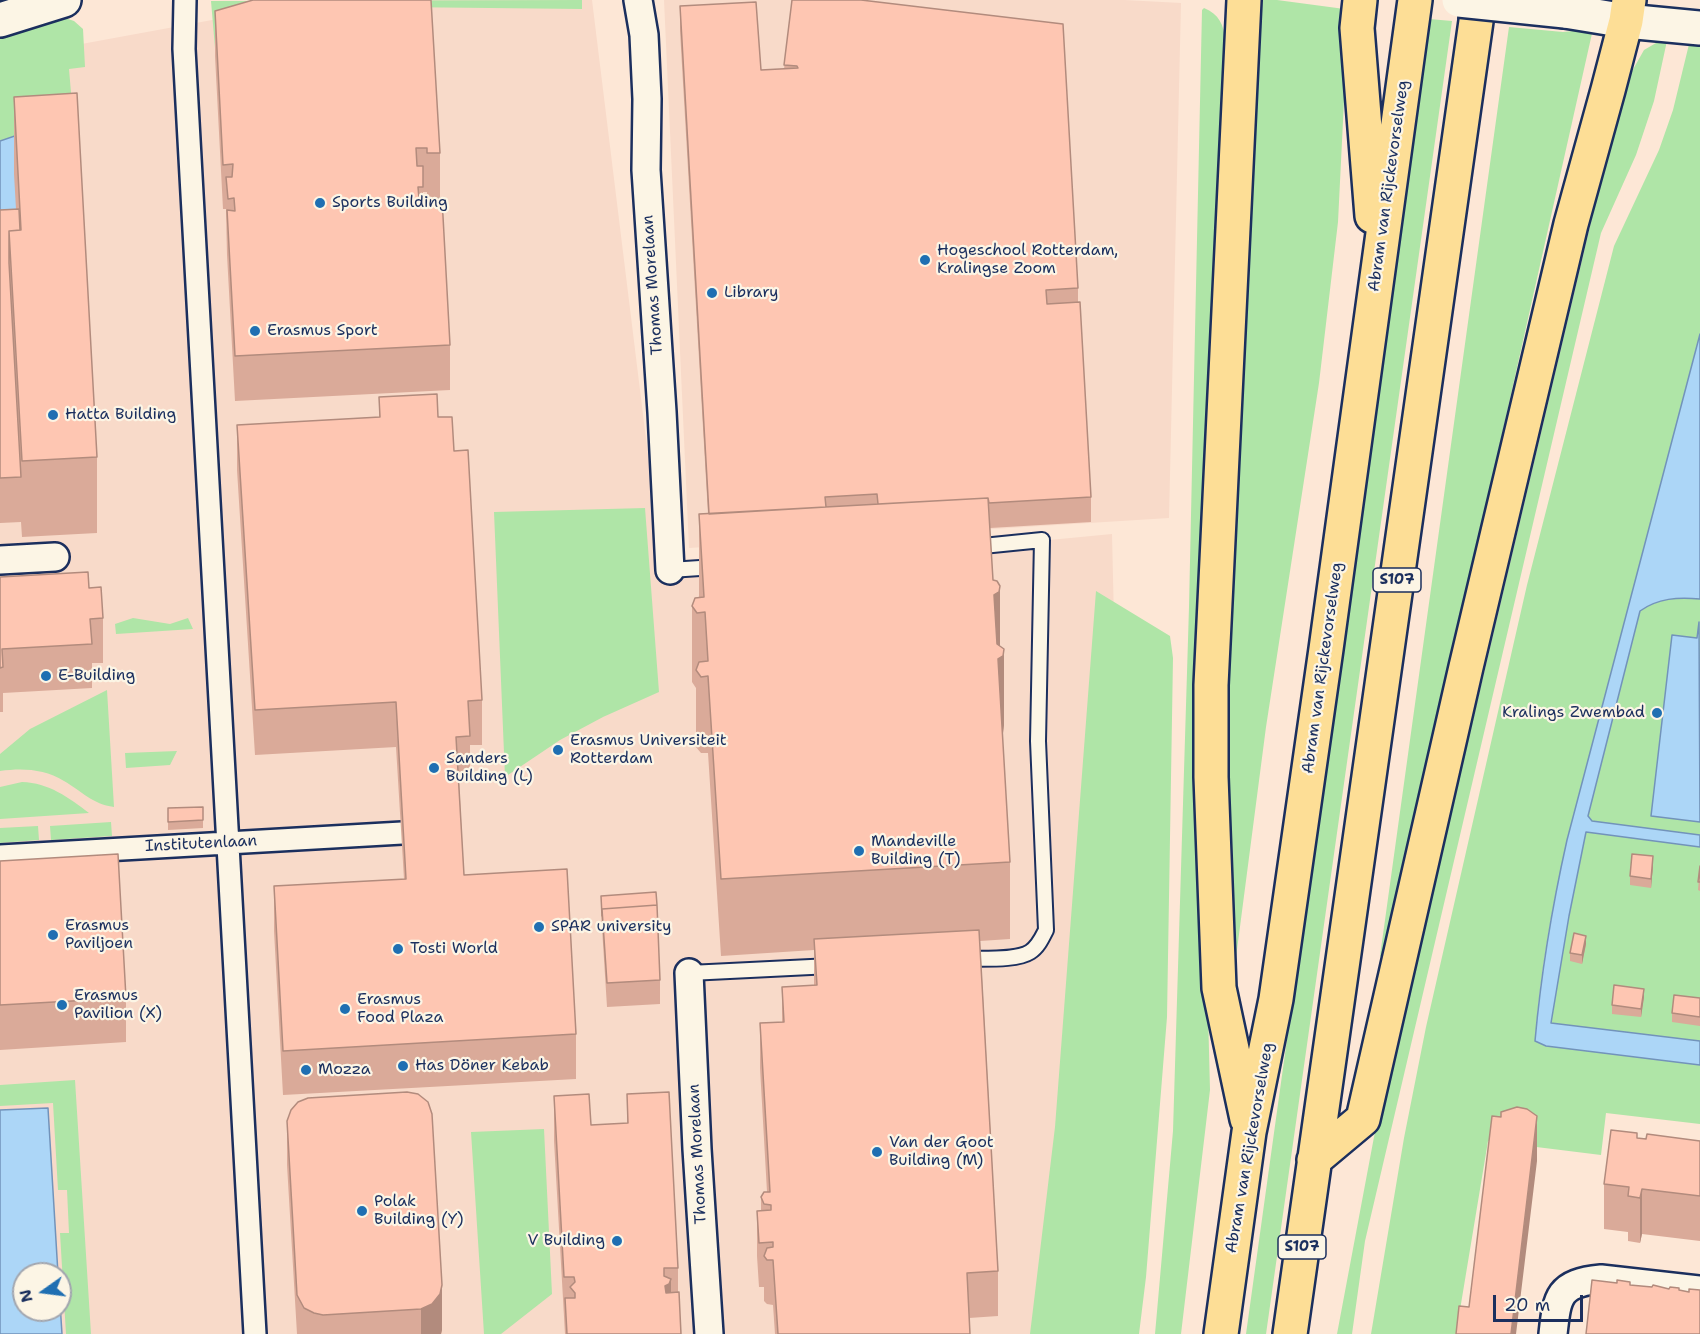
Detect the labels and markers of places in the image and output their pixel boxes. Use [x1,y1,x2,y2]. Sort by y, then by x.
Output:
place label: Sports Building [332,193,448,213]
marker: Sports Building [313,196,327,210]
place label: Hogeschool Rotterdam, Kralingse Zoom [937,241,1118,279]
marker: Hogeschool Rotterdam, Kralingse Zoom [918,253,932,267]
place label: Library [724,283,779,303]
marker: Library [705,286,719,300]
place label: Erasmus Sport [267,321,378,341]
marker: Erasmus Sport [248,324,262,338]
place label: Hatta Building [65,405,176,425]
marker: Hatta Building [46,408,60,422]
place label: E-Building [58,666,135,686]
marker: E-Building [39,669,53,683]
place label: Kralings Zwembad [1502,703,1645,723]
marker: Kralings Zwembad [1650,706,1664,720]
place label: Erasmus Universiteit Rotterdam [570,731,727,769]
marker: Erasmus Universiteit Rotterdam [551,743,565,757]
place label: Sanders Building (L) [446,749,533,787]
marker: Sanders Building (L) [427,761,441,775]
place label: Mandeville Building (T) [871,832,960,870]
marker: Mandeville Building (T) [852,844,866,858]
place label: Erasmus Paviljoen [65,916,133,954]
place label: SPAR university [551,917,671,937]
marker: SPAR university [532,920,546,934]
marker: Erasmus Paviljoen [46,928,60,942]
place label: Tosti World [410,939,498,959]
marker: Tosti World [391,942,405,956]
place label: Erasmus Pavilion (X) [74,986,162,1024]
place label: Erasmus Food Plaza [357,990,443,1028]
marker: Erasmus Pavilion (X) [55,998,69,1012]
marker: Erasmus Food Plaza [338,1002,352,1016]
place label: Has Döner Kebab [415,1056,549,1076]
marker: Has Döner Kebab [396,1059,410,1073]
place label: Mozza [318,1060,371,1080]
marker: Mozza [299,1063,313,1077]
place label: Van der Goot Building (M) [889,1133,994,1171]
marker: Van der Goot Building (M) [870,1145,884,1159]
place label: Polak Building (Y) [374,1192,464,1230]
marker: Polak Building (Y) [355,1204,369,1218]
place label: V Building [527,1231,605,1251]
marker: V Building [610,1234,624,1248]

